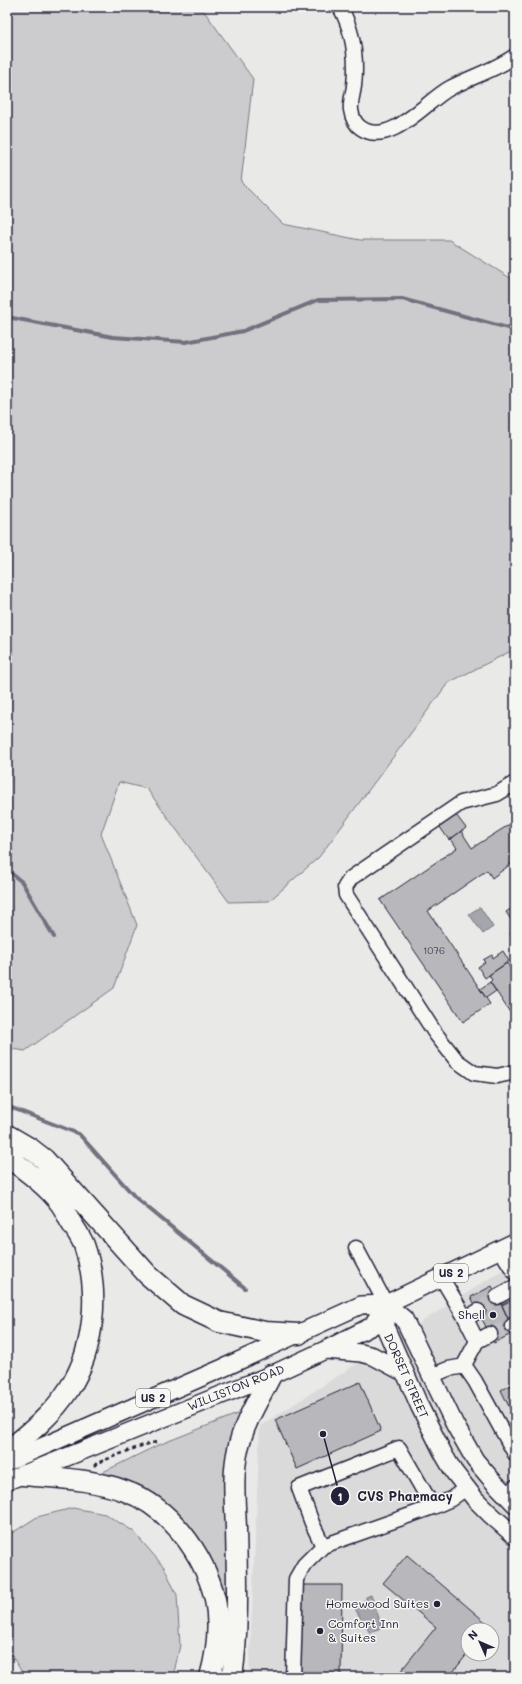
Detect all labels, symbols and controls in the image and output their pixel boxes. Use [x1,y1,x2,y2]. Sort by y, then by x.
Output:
house number: 1076 [423,943,445,957]
road number: US 2 [434,1264,468,1282]
place label: Shell [458,1306,485,1322]
marker: Shell [488,1310,498,1320]
street label: DORSET STREET [381,1331,433,1421]
street label: WILLISTON ROAD [185,1360,286,1414]
road number: US 2 [136,1389,170,1407]
callout: CVS Pharmacy [330,1484,461,1509]
text: CVS Pharmacy [357,1487,453,1505]
text: 1 [337,1488,343,1504]
place label: Homewood Suites [326,1595,429,1611]
marker: Homewood Suites [432,1599,442,1609]
place label: Comfort Inn & Suites [328,1615,399,1645]
north arrow [460,1622,500,1662]
marker: Comfort Inn & Suites [315,1626,325,1636]
text: N [464,1626,481,1643]

